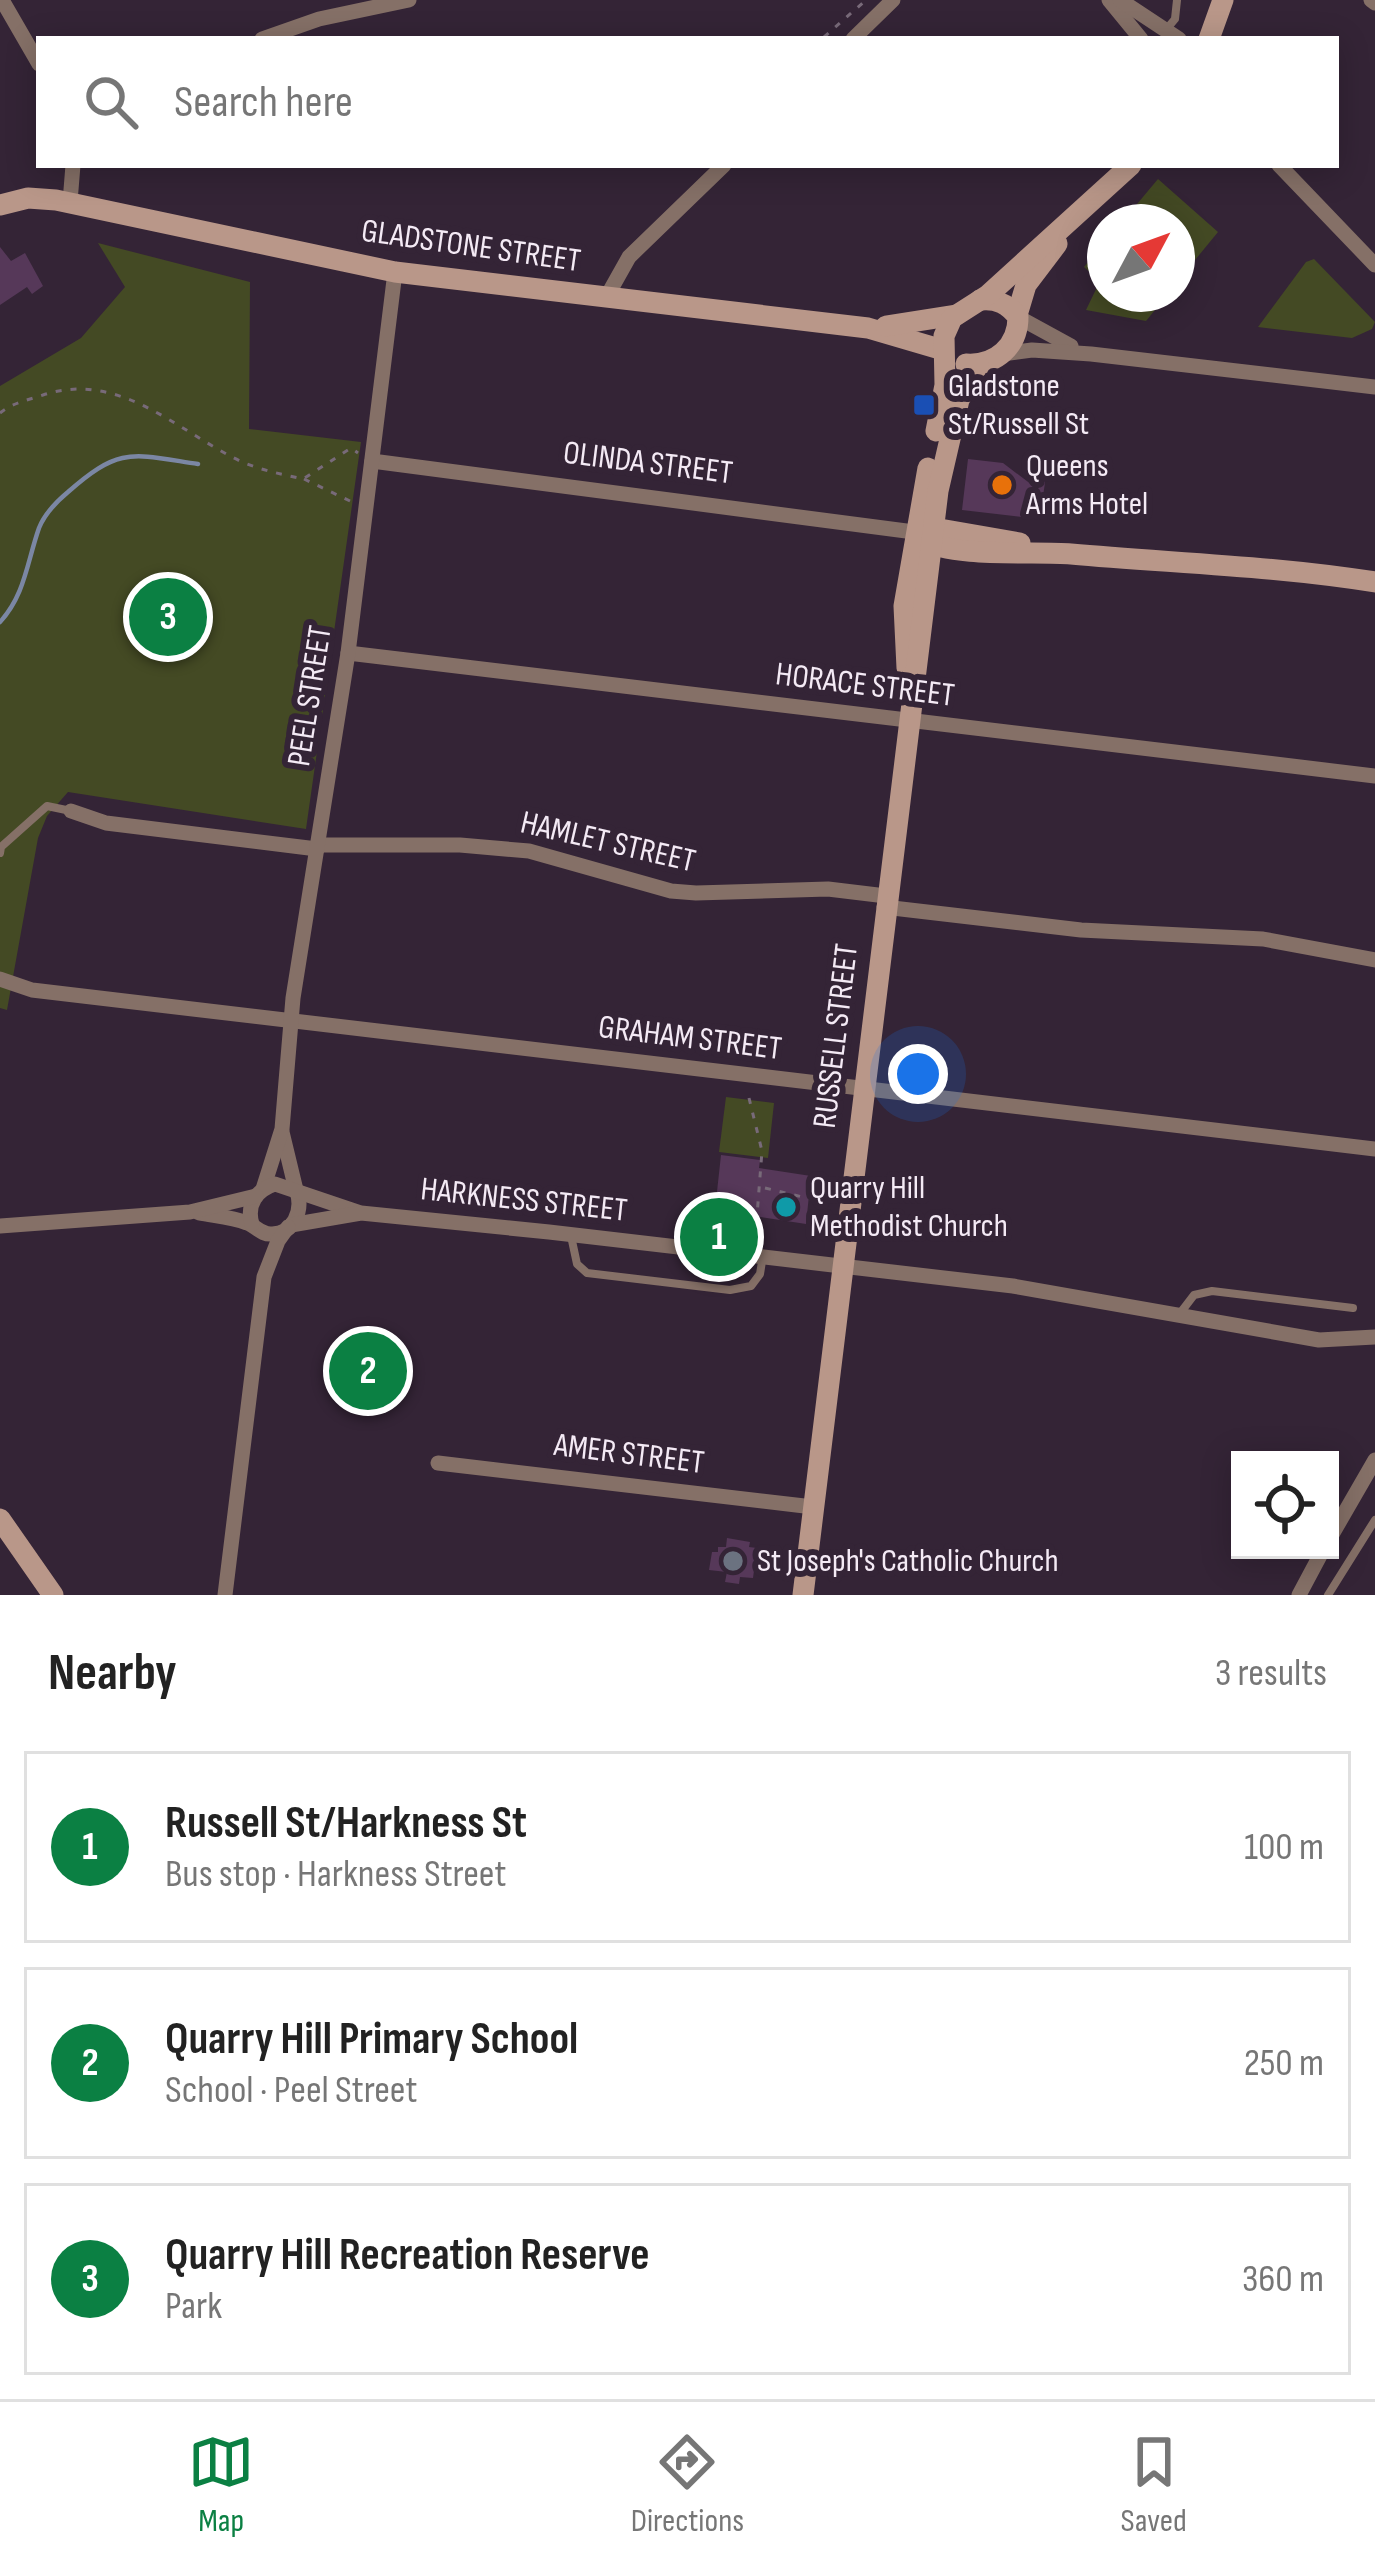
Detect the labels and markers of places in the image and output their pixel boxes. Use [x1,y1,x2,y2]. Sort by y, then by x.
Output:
place label: Gladstone St/Russell St [948,366,1089,444]
marker: Gladstone St/Russell St [911,392,937,418]
place label: Queens Arms Hotel [1025,446,1148,524]
marker: Queens Arms Hotel [989,472,1015,498]
pin: 3 [129,572,207,662]
place label: Quarry Hill Methodist Church [810,1168,1008,1246]
pin: 1 [680,1192,758,1282]
marker: Quarry Hill Methodist Church [773,1194,799,1220]
pin: 2 [329,1326,407,1416]
place label: St Joseph's Catholic Church [757,1541,1059,1581]
marker: St Joseph's Catholic Church [720,1548,746,1574]

